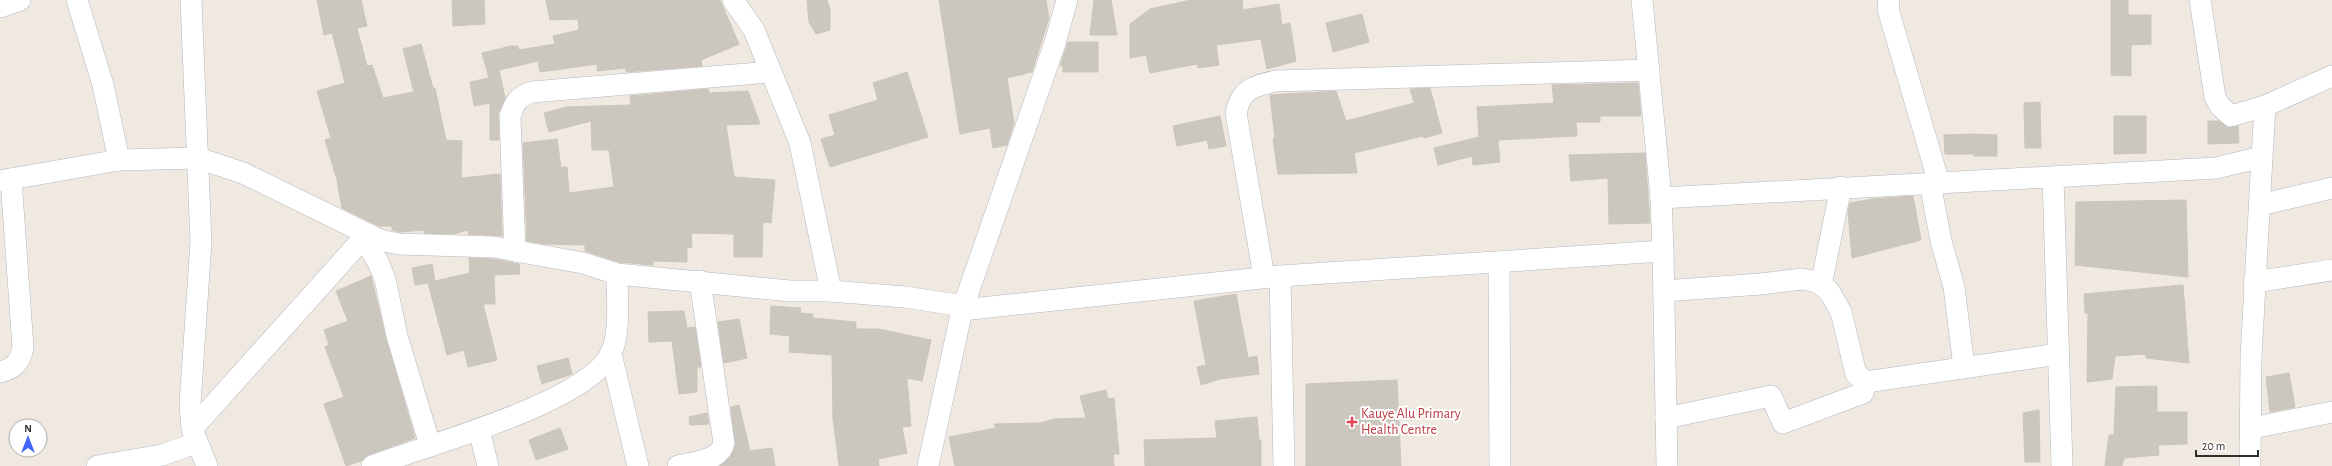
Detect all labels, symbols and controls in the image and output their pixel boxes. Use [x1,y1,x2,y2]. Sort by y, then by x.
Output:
place label: Kauye Alu Primary Health Centre [1361,407,1461,437]
marker: Kauye Alu Primary Health Centre [1346,416,1358,428]
north arrow [8,418,48,458]
text: N [24,423,32,434]
scale bar [2196,432,2258,458]
text: 20 m [2202,440,2225,452]

